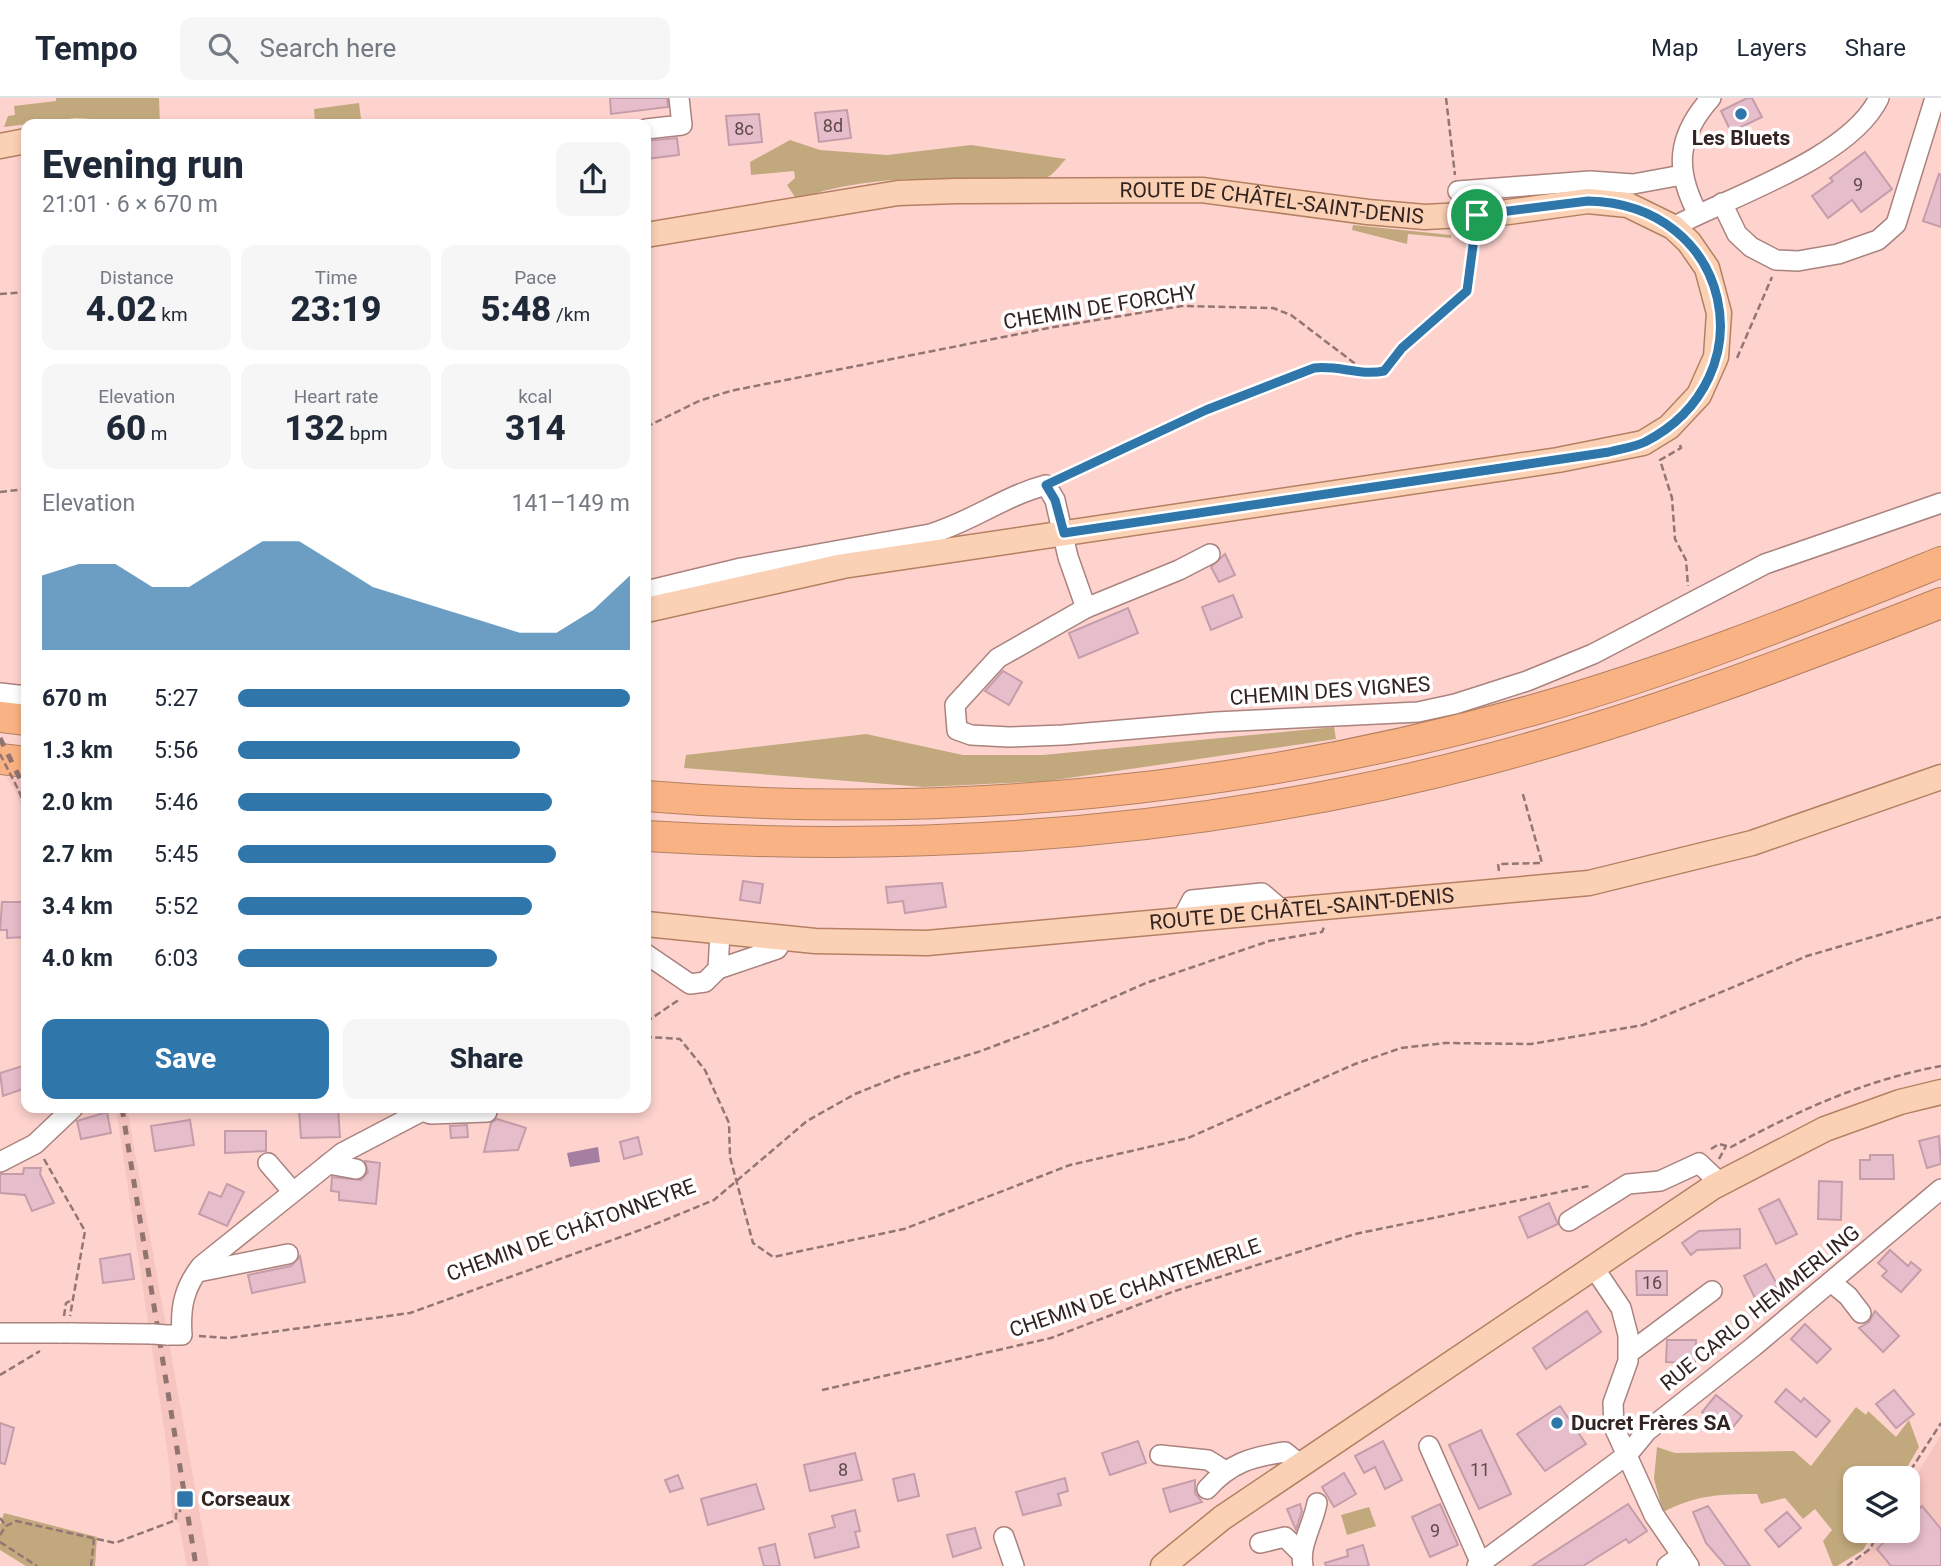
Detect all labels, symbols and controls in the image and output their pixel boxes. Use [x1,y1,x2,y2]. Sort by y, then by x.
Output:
search box [180,17,670,80]
text: Tempo [35,29,138,68]
icon: search [204,29,242,67]
text: Search here [260,33,396,63]
text: Map [1651,34,1699,62]
text: Layers [1737,34,1807,62]
text: Share [1845,34,1906,62]
marker: Les Bluets [1733,106,1749,122]
house number: 8d [823,115,843,136]
house number: 8c [734,118,754,139]
place label: Les Bluets [1692,126,1791,150]
button: share [556,142,630,216]
text: Evening run [42,143,244,187]
house number: 9 [1853,174,1863,195]
street label: ROUTE DE CHÂTEL-SAINT-DENIS [1119,178,1425,229]
pin [1447,185,1507,245]
text: 21:01 · 6 × 670 m [42,191,218,218]
icon: arrive [1458,196,1496,234]
text: Distance [100,266,174,289]
text: Time [315,266,357,289]
text: Pace [514,266,556,289]
street label: CHEMIN DE FORCHY [1001,280,1199,334]
text: 4.02 [86,289,157,330]
text: 23:19 [291,289,381,330]
text: 5:48 [481,289,551,330]
text: km [157,303,188,326]
text: /km [551,303,590,326]
text: Elevation [98,385,175,408]
text: Heart rate [294,385,378,408]
text: kcal [518,385,553,408]
text: 60 [106,408,146,449]
text: 132 [284,408,345,449]
text: 314 [505,408,566,449]
text: m [146,422,168,445]
text: bpm [345,422,388,445]
text: Elevation [42,490,135,517]
text: 141–149 m [511,490,630,517]
street label: CHEMIN DES VIGNES [1229,672,1431,710]
text: 670 m [42,685,107,712]
text: 5:27 [154,685,198,712]
text: 1.3 km [42,737,113,764]
text: 5:56 [154,737,198,764]
text: 2.0 km [42,789,113,816]
text: 5:46 [154,789,198,816]
text: 2.7 km [42,841,113,868]
text: 5:45 [154,841,198,868]
street label: ROUTE DE CHÂTEL-SAINT-DENIS [1148,883,1455,935]
text: 3.4 km [42,893,113,920]
text: 5:52 [154,893,198,920]
text: 4.0 km [42,945,113,972]
text: 6:03 [154,945,198,972]
button: Save [42,1019,329,1099]
button: Share [343,1019,630,1099]
street label: CHEMIN DE CHÂTONNEYRE [443,1174,699,1286]
street label: RUE CARLO HEMMERLING [1656,1220,1864,1396]
street label: CHEMIN DE CHANTEMERLE [1006,1234,1264,1342]
house number: 16 [1642,1272,1662,1293]
place label: Ducret Frères SA [1571,1411,1731,1435]
marker: Ducret Frères SA [1549,1415,1565,1431]
house number: 8 [838,1459,848,1480]
house number: 11 [1470,1459,1490,1480]
map controls [1843,1466,1920,1543]
button: layers [1843,1466,1920,1543]
place label: Corseaux [201,1487,290,1511]
marker: Corseaux [175,1489,195,1509]
house number: 9 [1430,1520,1440,1541]

